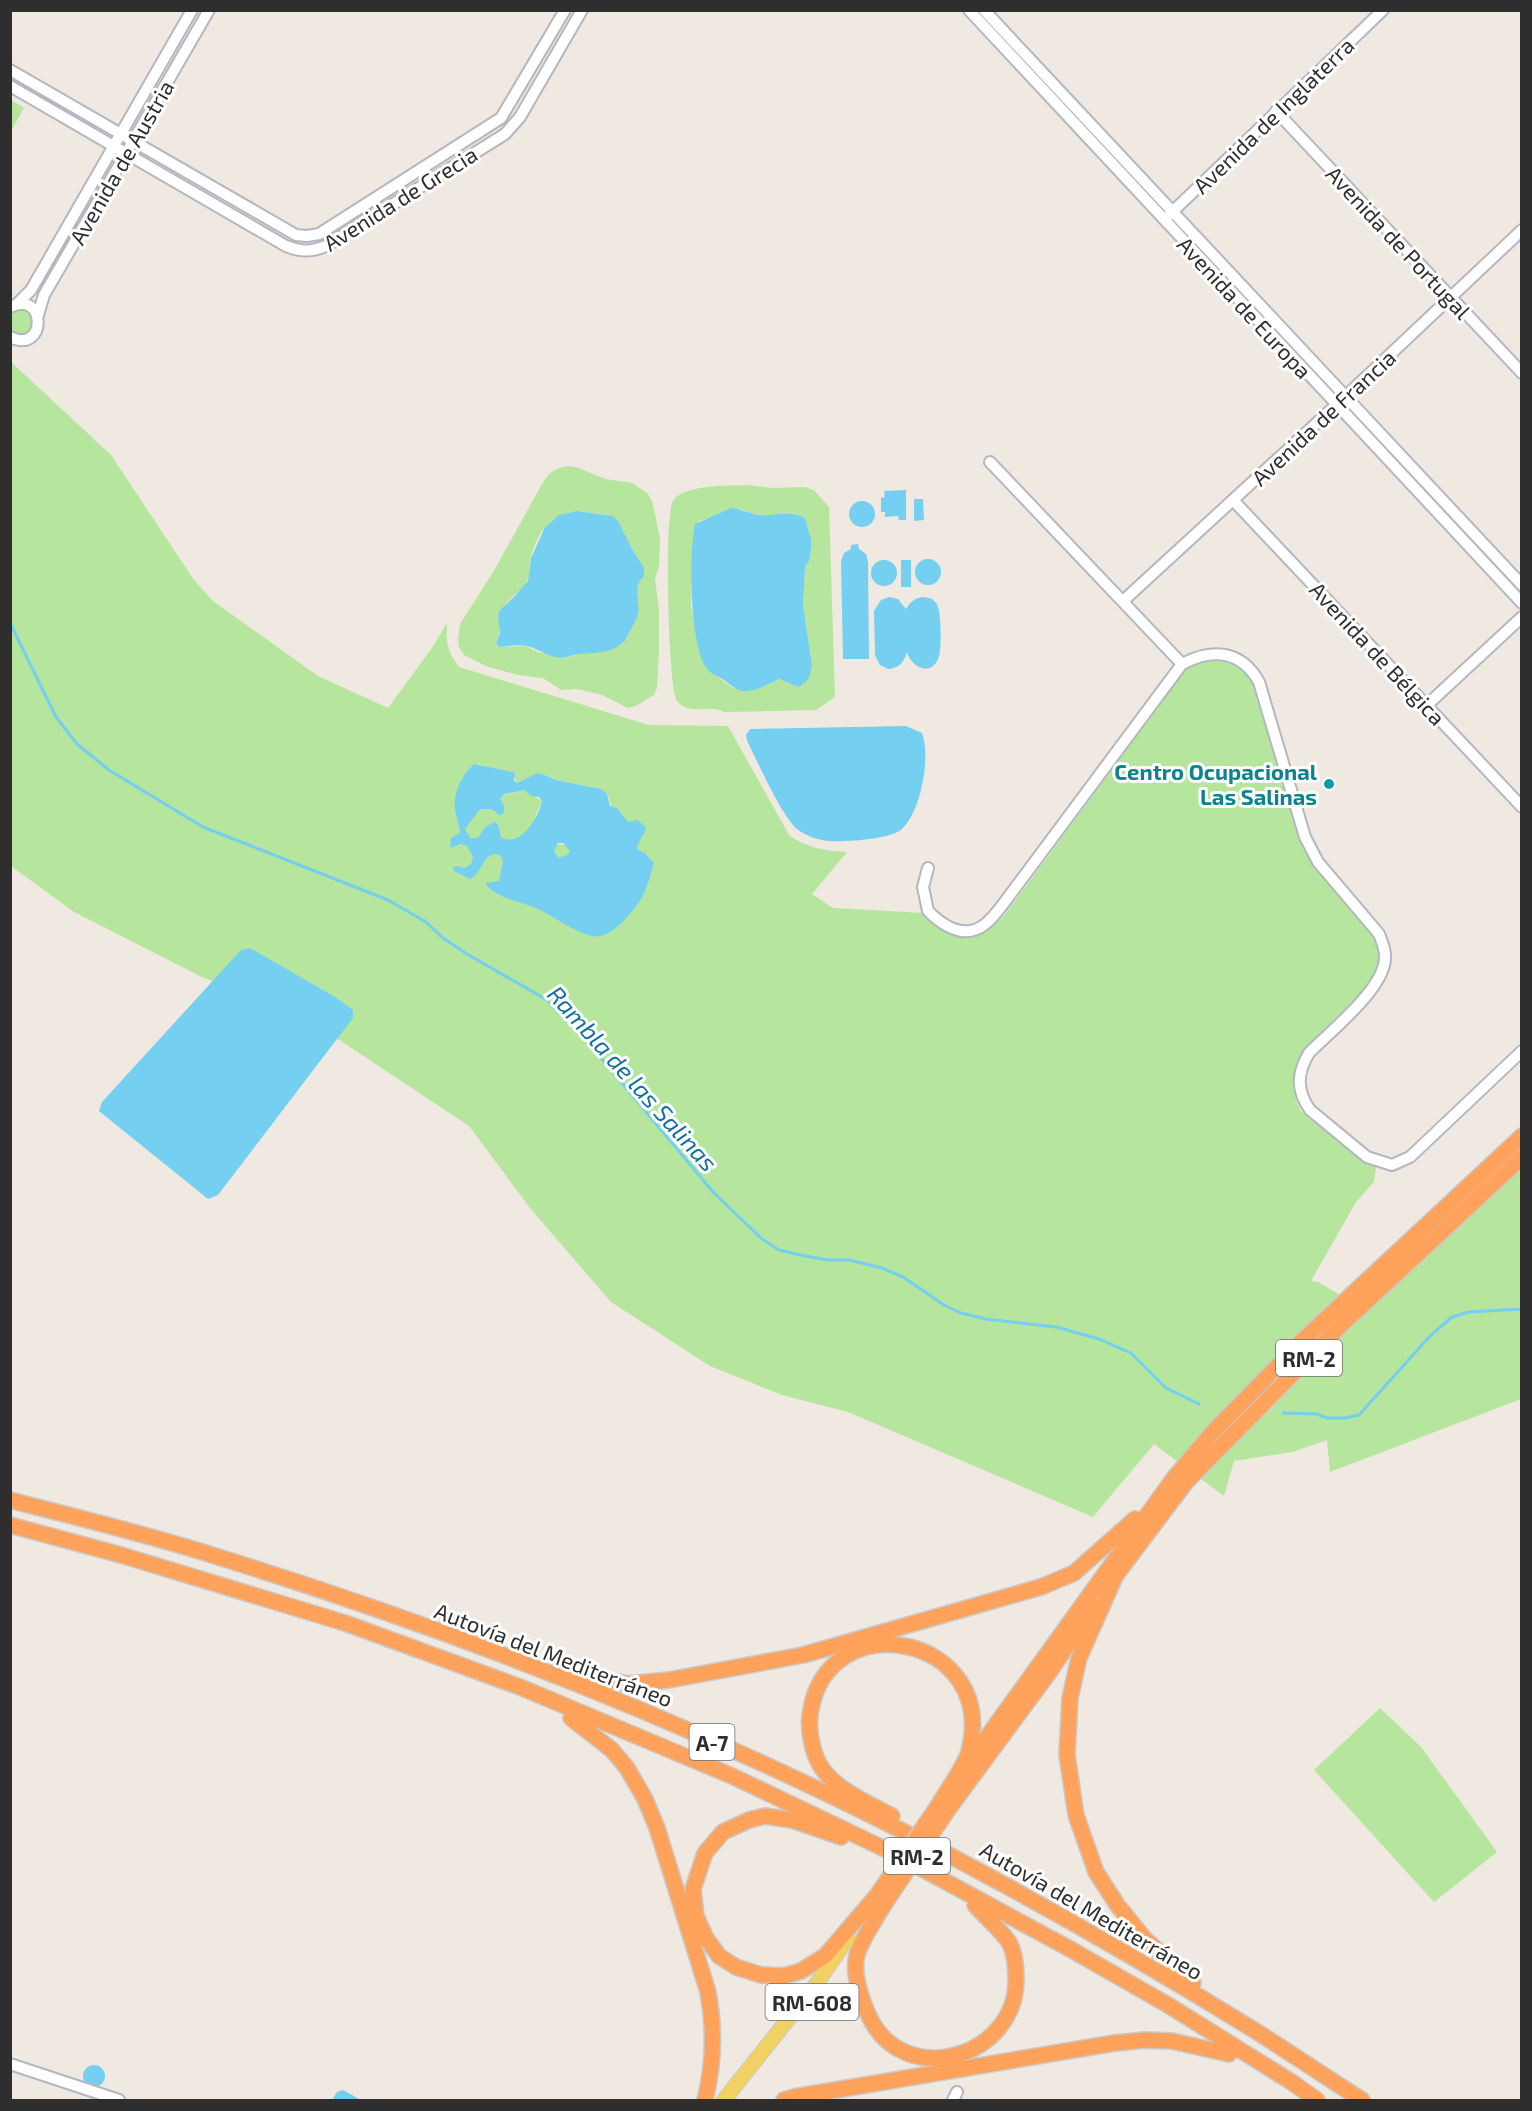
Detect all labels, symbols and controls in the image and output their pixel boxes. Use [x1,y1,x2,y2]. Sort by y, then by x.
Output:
street label: Avenida de Inglaterra [1187,32,1359,198]
street label: Avenida de Austria [63,75,179,249]
street label: Avenida de Grecia [318,140,482,256]
street label: Avenida de Portugal [1321,160,1477,324]
street label: Avenida de Europa [1173,231,1317,383]
street label: Avenida de Francia [1246,344,1400,490]
street label: Avenida de Bélgica [1305,576,1451,730]
place label: Centro Ocupacional Las Salinas [1114,758,1318,809]
marker: Centro Ocupacional Las Salinas [1322,777,1336,791]
water label: Rambla de las Salinas [542,979,724,1177]
road number: RM-2 [1276,1340,1342,1376]
street label: Autovía del Mediterráneo [431,1597,677,1711]
road number: A-7 [690,1724,734,1760]
street label: Autovía del Mediterráneo [976,1836,1208,1984]
road number: RM-2 [884,1838,950,1874]
road number: RM-608 [766,1984,858,2020]

